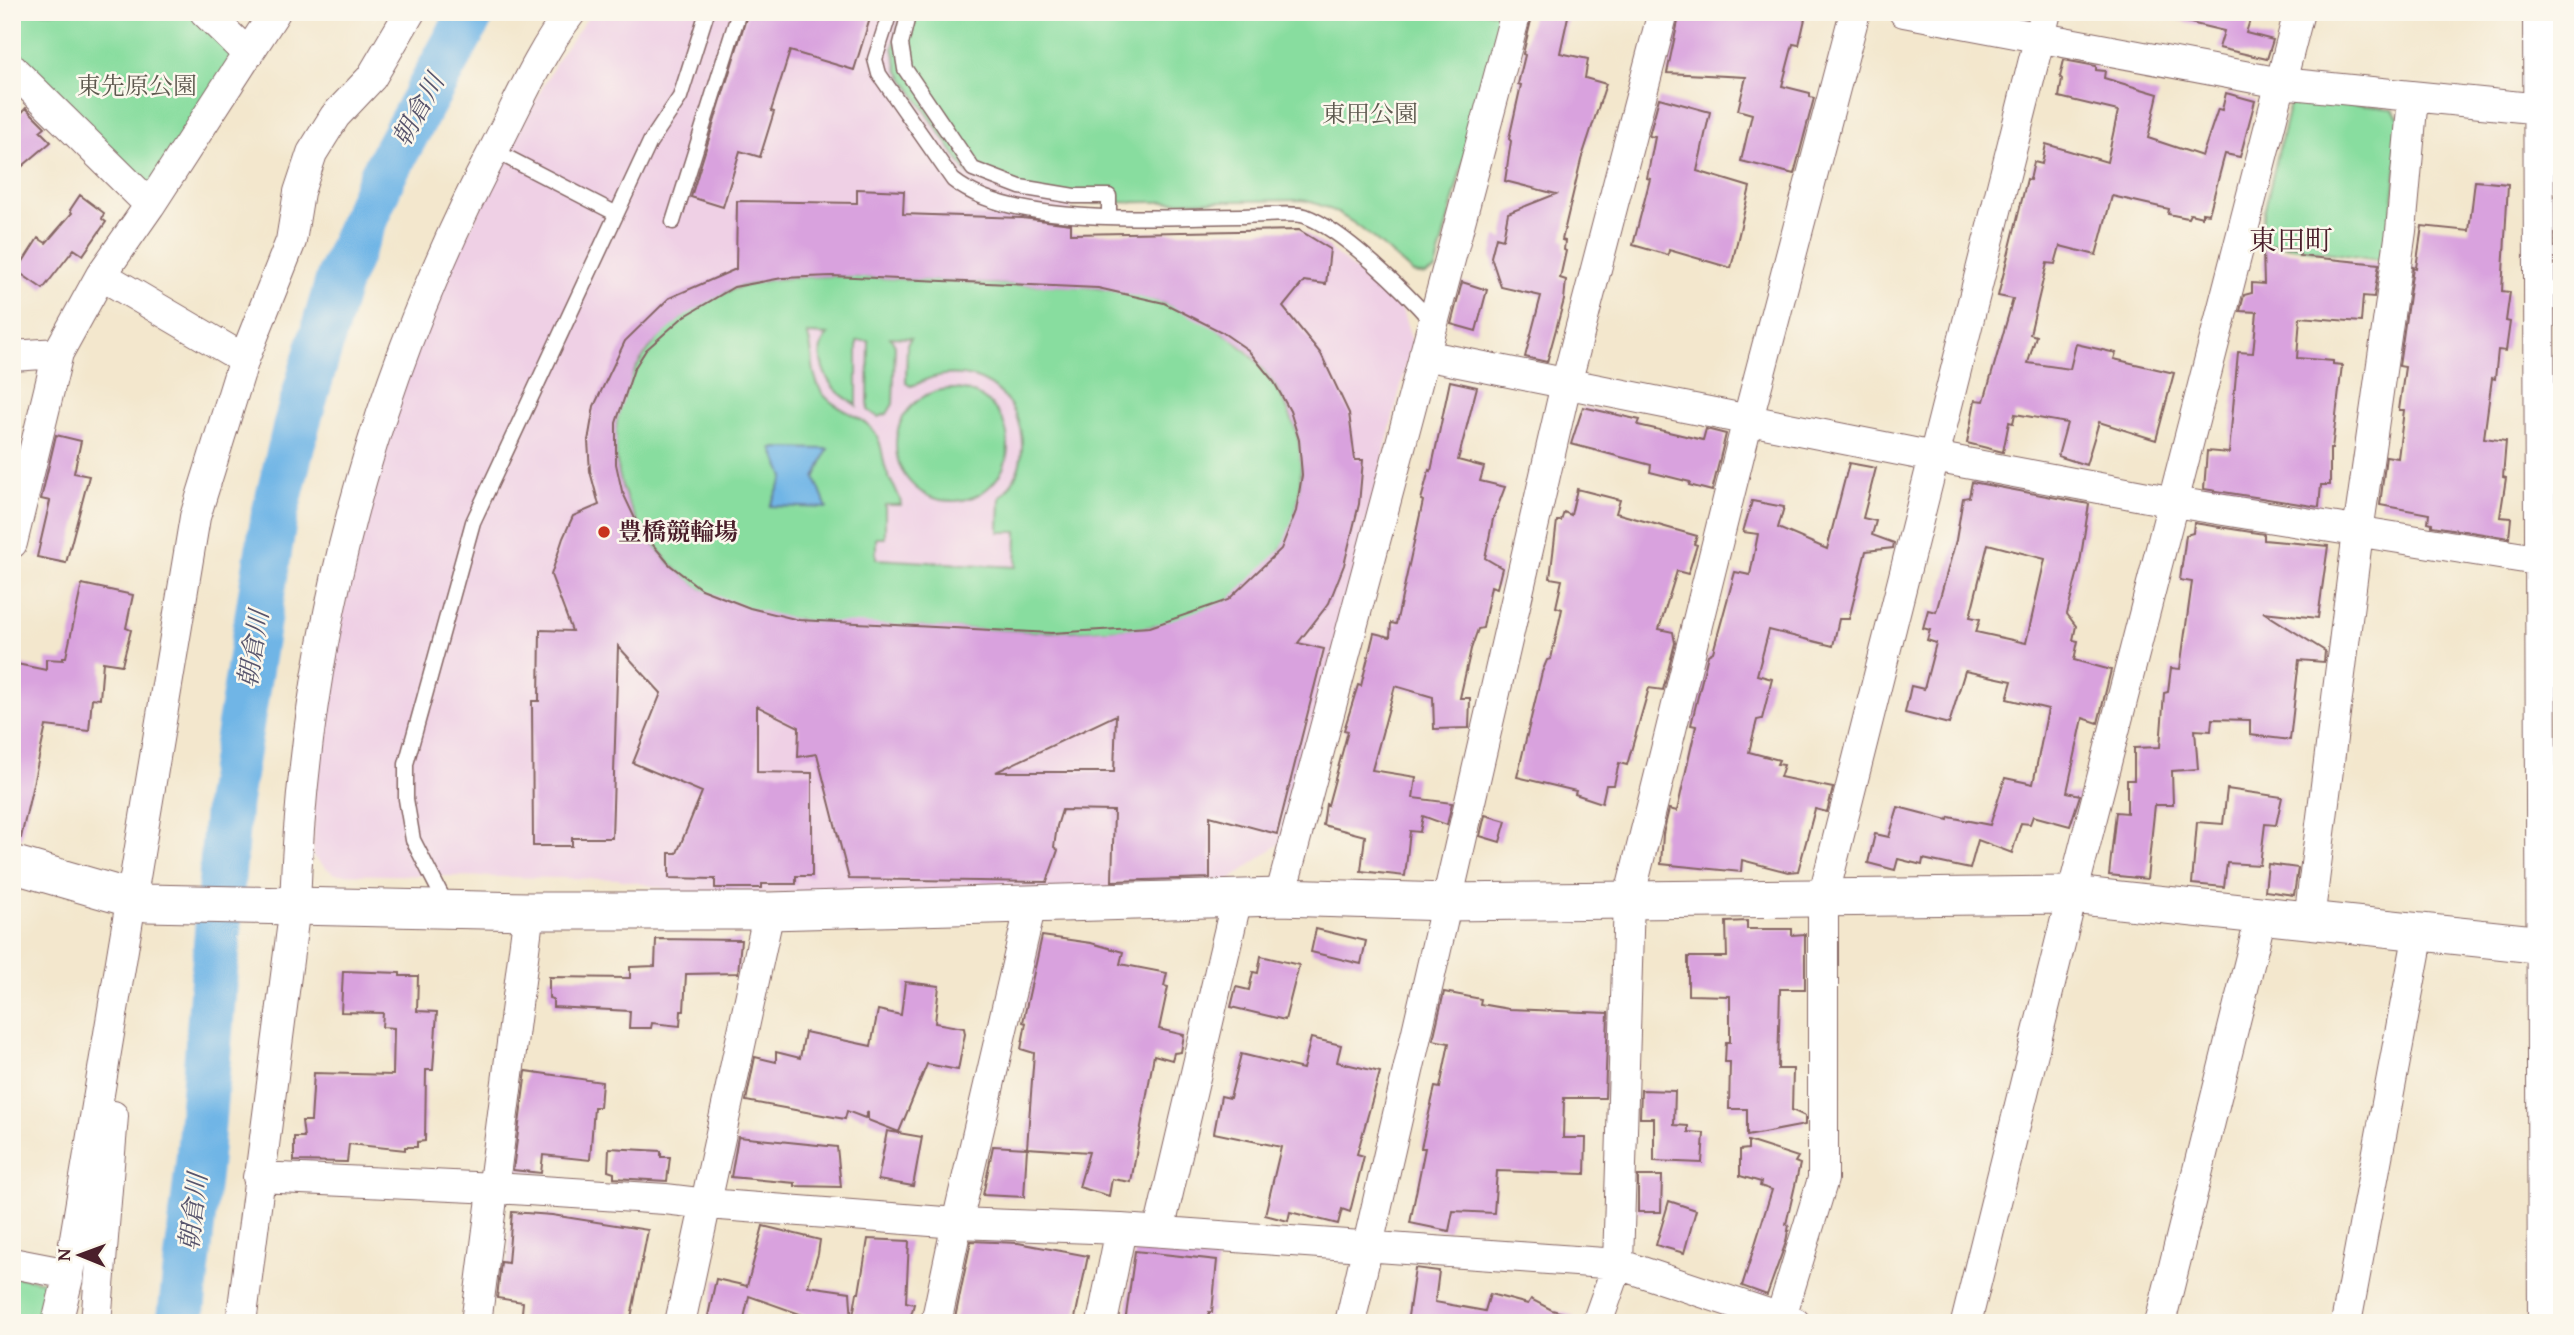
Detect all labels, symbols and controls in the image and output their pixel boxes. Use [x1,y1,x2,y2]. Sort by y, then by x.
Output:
water label: 朝倉川 [382,64,455,153]
park label: 東先原公園 [77,68,197,103]
park label: 東田公園 [1322,96,1418,131]
district label: 東田町 [2249,219,2333,260]
place label: 豊橋競輪場 [618,514,738,549]
marker: 豊橋競輪場 [596,524,612,540]
water label: 朝倉川 [227,604,278,690]
water label: 朝倉川 [168,1168,217,1253]
north arrow [46,1220,116,1290]
text: N [49,1248,77,1261]

